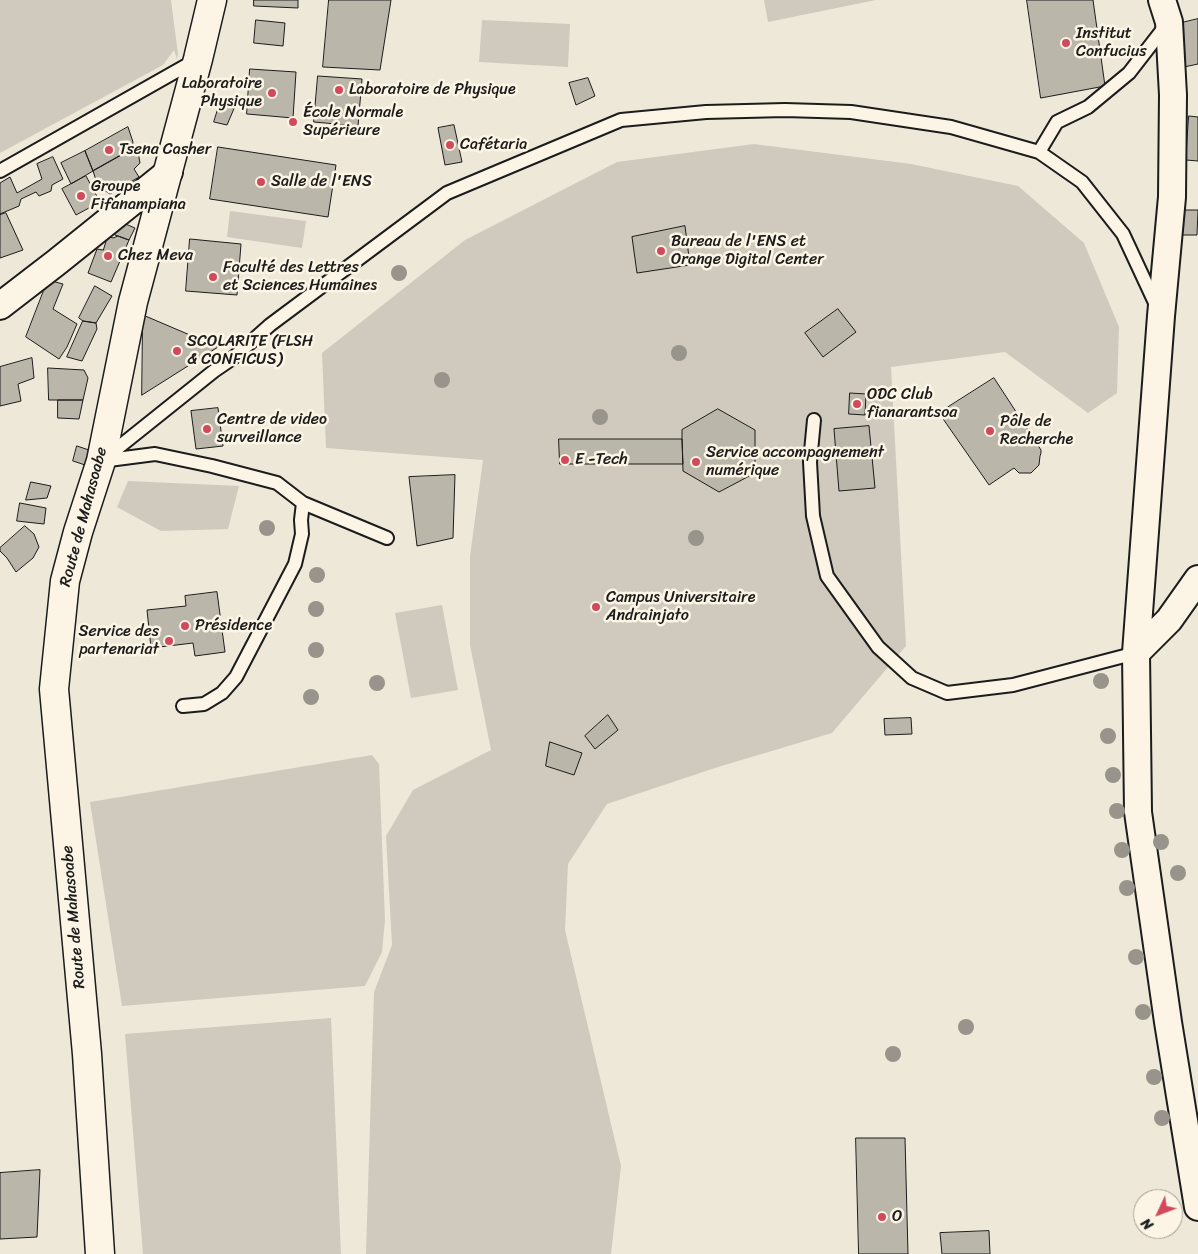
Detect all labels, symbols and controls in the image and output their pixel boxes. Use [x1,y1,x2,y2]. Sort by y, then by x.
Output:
place label: Institut Confucius [1076,24,1147,62]
marker: Institut Confucius [1060,37,1072,49]
place label: Laboratoire Physique [182,74,262,112]
place label: Laboratoire de Physique [349,80,516,100]
marker: Laboratoire de Physique [333,84,345,96]
marker: Laboratoire Physique [266,87,278,99]
place label: École Normale Supérieure [303,103,403,141]
marker: École Normale Supérieure [287,116,299,128]
place label: Cafétaria [460,135,527,155]
marker: Cafétaria [444,139,456,151]
place label: Tsena Casher [119,140,211,160]
marker: Tsena Casher [103,144,115,156]
place label: Salle de l'ENS [271,172,372,192]
marker: Salle de l'ENS [255,176,267,188]
place label: Groupe Fifanampiana [91,177,186,215]
marker: Groupe Fifanampiana [75,190,87,202]
place label: Bureau de l'ENS et Orange Digital Center [671,232,824,270]
marker: Bureau de l'ENS et Orange Digital Center [655,245,667,257]
place label: Chez Meva [118,246,193,266]
marker: Chez Meva [102,250,114,262]
place label: Faculté des Lettres et Sciences Humaines [223,258,377,296]
marker: Faculté des Lettres et Sciences Humaines [207,271,219,283]
place label: SCOLARITE (FLSH & CONFICUS) [187,332,313,370]
marker: SCOLARITE (FLSH & CONFICUS) [171,345,183,357]
place label: ODC Club fianarantsoa [867,385,957,423]
marker: ODC Club fianarantsoa [851,398,863,410]
place label: Centre de video surveillance [217,410,327,448]
place label: Pôle de Recherche [1000,412,1073,450]
marker: Centre de video surveillance [201,423,213,435]
marker: Pôle de Recherche [984,425,996,437]
place label: Service accompagnement numérique [706,443,884,481]
street label: Route de Mahasoabe [56,445,112,589]
place label: E -Tech [575,450,628,470]
marker: E -Tech [559,454,571,466]
marker: Service accompagnement numérique [690,456,702,468]
place label: Campus Universitaire Andrainjato [606,588,755,626]
marker: Campus Universitaire Andrainjato [590,601,602,613]
place label: Présidence [195,616,272,636]
marker: Présidence [179,620,191,632]
place label: Service des partenariat [78,622,159,660]
marker: Service des partenariat [163,635,175,647]
street label: Route de Mahasoabe [58,845,90,989]
north arrow [1133,1189,1183,1239]
place label: O [892,1207,902,1227]
marker: O [876,1211,888,1223]
text: N [1135,1212,1160,1236]

